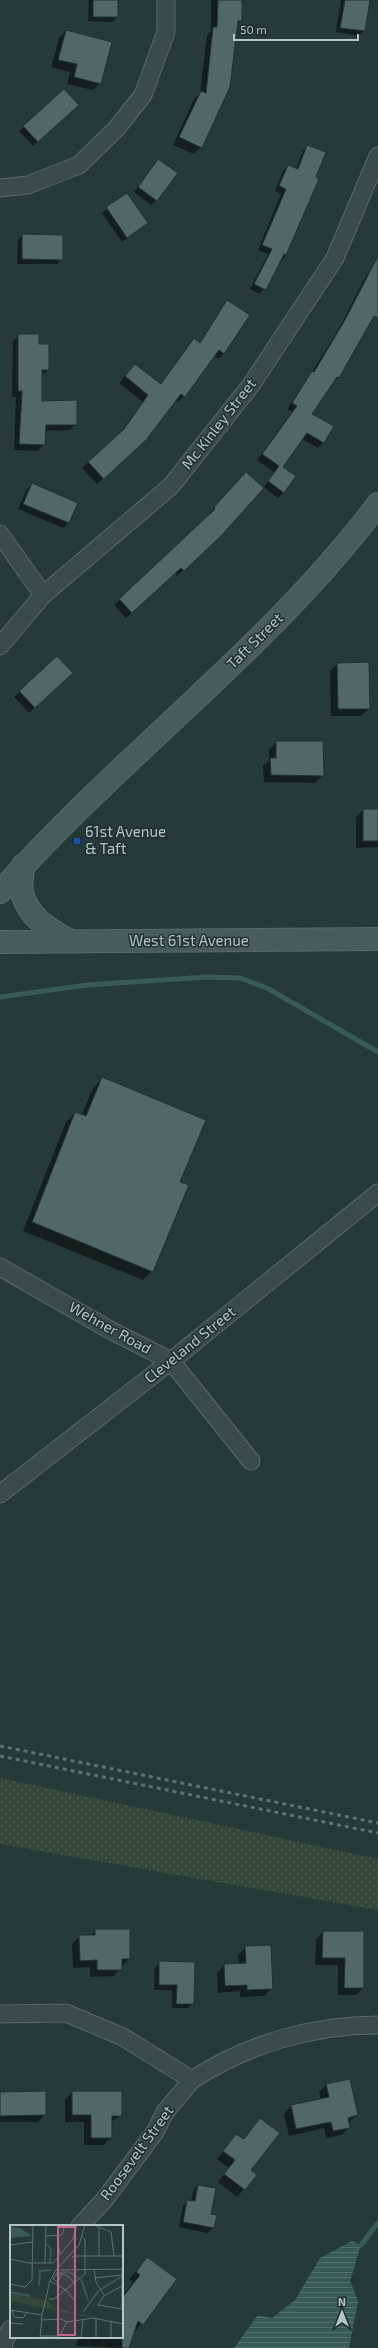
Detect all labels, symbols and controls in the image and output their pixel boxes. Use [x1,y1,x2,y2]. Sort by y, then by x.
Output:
scale bar [234,16,358,42]
text: 50 m [240,22,267,36]
street label: Mc Kinley Street [177,374,259,472]
street label: Taft Street [222,608,286,672]
place label: 61st Avenue & Taft [85,822,166,857]
marker: 61st Avenue & Taft [72,836,82,846]
street label: West 61st Avenue [129,931,249,949]
street label: Wehner Road [66,1297,155,1357]
street label: Cleveland Street [140,1302,239,1386]
street label: Roosevelt Street [96,2101,177,2203]
inset map [10,2225,123,2338]
north arrow [322,2292,362,2332]
text: N [338,2295,346,2308]

